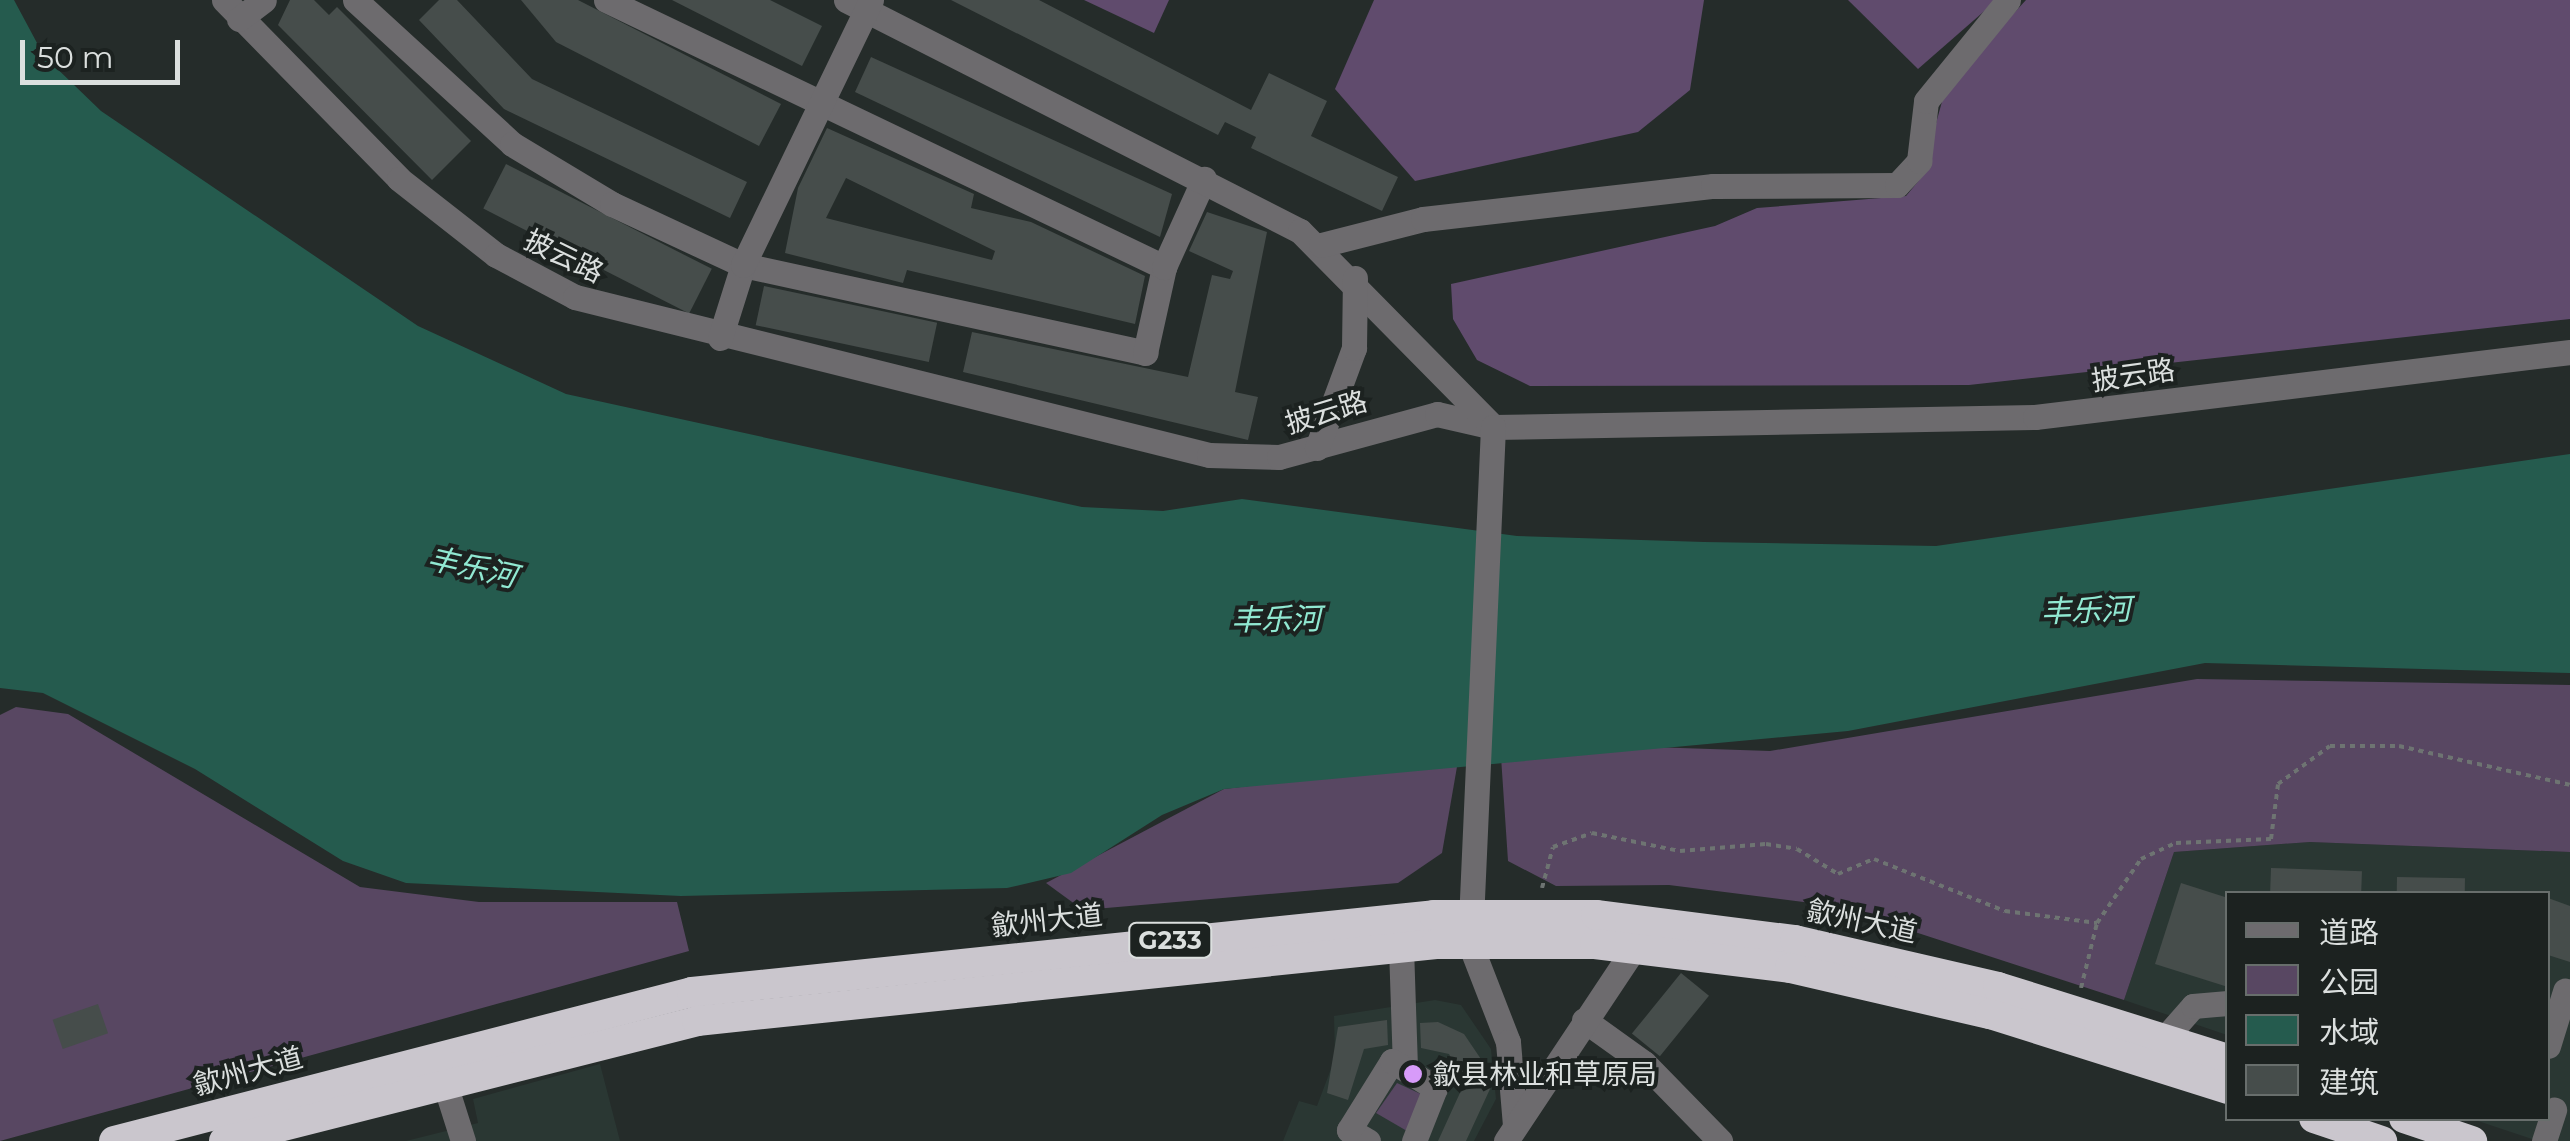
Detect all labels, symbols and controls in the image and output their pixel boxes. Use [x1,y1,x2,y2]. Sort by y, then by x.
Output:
scale bar [25,20,185,82]
text: 50 m [37,39,114,76]
street label: 披云路 [519,222,609,290]
street label: 披云路 [2089,353,2177,397]
street label: 披云路 [1281,384,1371,440]
water label: 丰乐河 [424,540,520,596]
water label: 丰乐河 [2040,591,2132,631]
water label: 丰乐河 [1231,601,1321,639]
legend [2225,891,2550,1121]
street label: 歙州大道 [1804,893,1920,949]
street label: 歙州大道 [990,897,1104,943]
text: 道路 [2319,914,2379,951]
road number: G233 [1128,920,1212,960]
text: 公园 [2319,964,2379,1001]
text: 水域 [2319,1014,2379,1051]
street label: 歙州大道 [190,1040,306,1102]
place label: 歙县林业和草原局 [1433,1057,1657,1091]
marker: 歙县林业和草原局 [1402,1063,1424,1085]
text: 建筑 [2319,1064,2379,1101]

